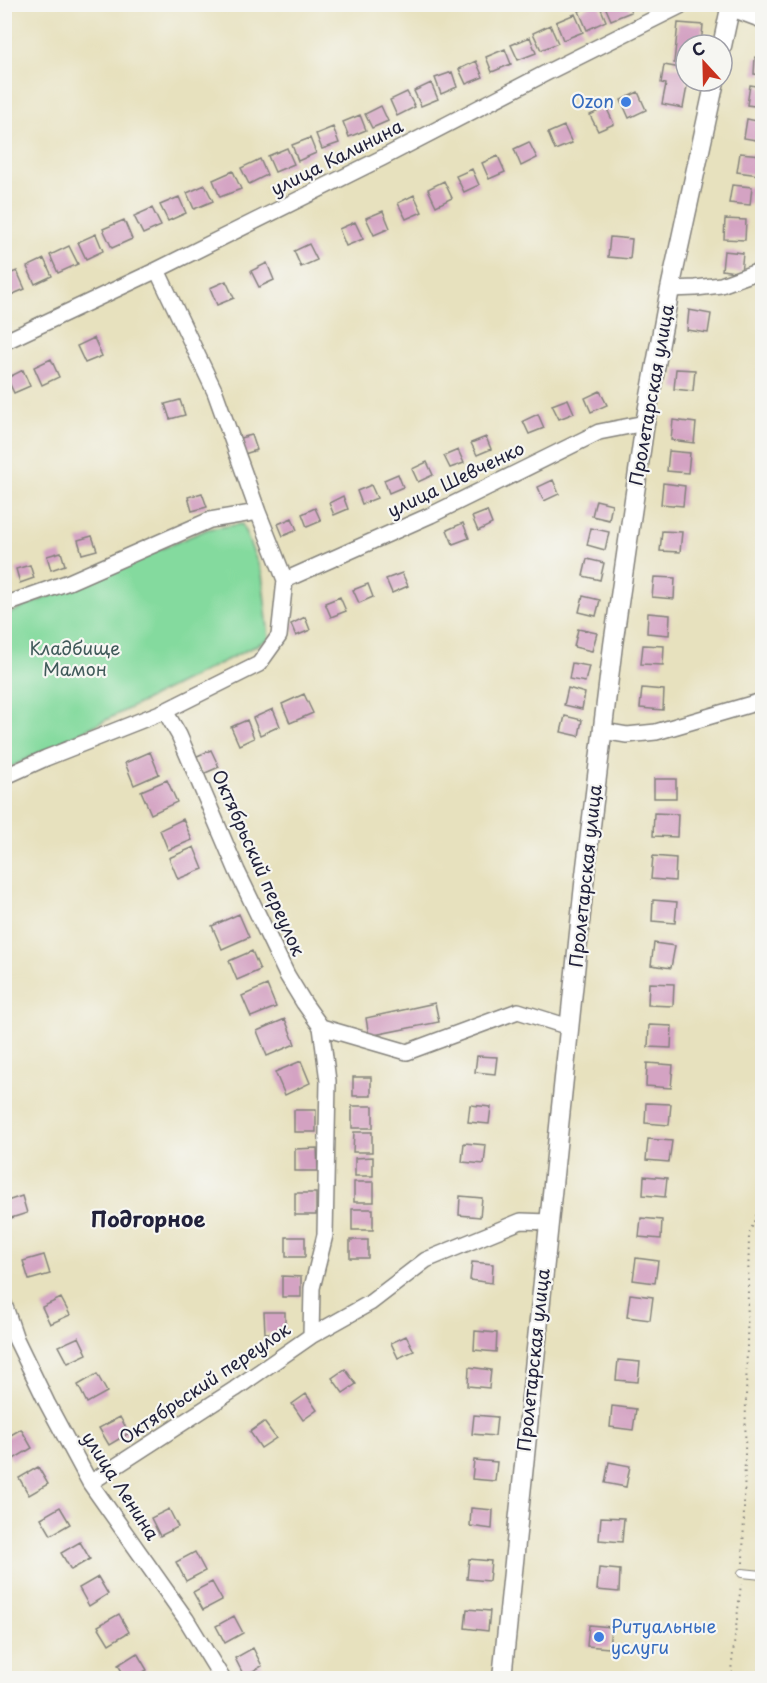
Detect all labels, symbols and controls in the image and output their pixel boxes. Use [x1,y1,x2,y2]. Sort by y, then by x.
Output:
north arrow [674,33,734,93]
text: С [688,35,708,62]
place label: Ozon [571,87,614,114]
marker: Ozon [619,95,633,109]
street label: улица Калинина [265,111,408,202]
street label: Пролетарская улица [621,301,680,488]
street label: улица Шевченко [382,434,528,524]
park label: Кладбище Мамон [30,634,120,682]
street label: Октябрьский переулок [206,765,313,960]
street label: Пролетарская улица [561,782,608,969]
district label: Подгорное [91,1202,205,1234]
street label: Пролетарская улица [509,1266,556,1453]
street label: Октябрьский переулок [113,1315,296,1450]
street label: улица Ленина [76,1425,167,1545]
place label: Ритуальные услуги [611,1612,717,1660]
marker: Ритуальные услуги [592,1630,606,1644]

